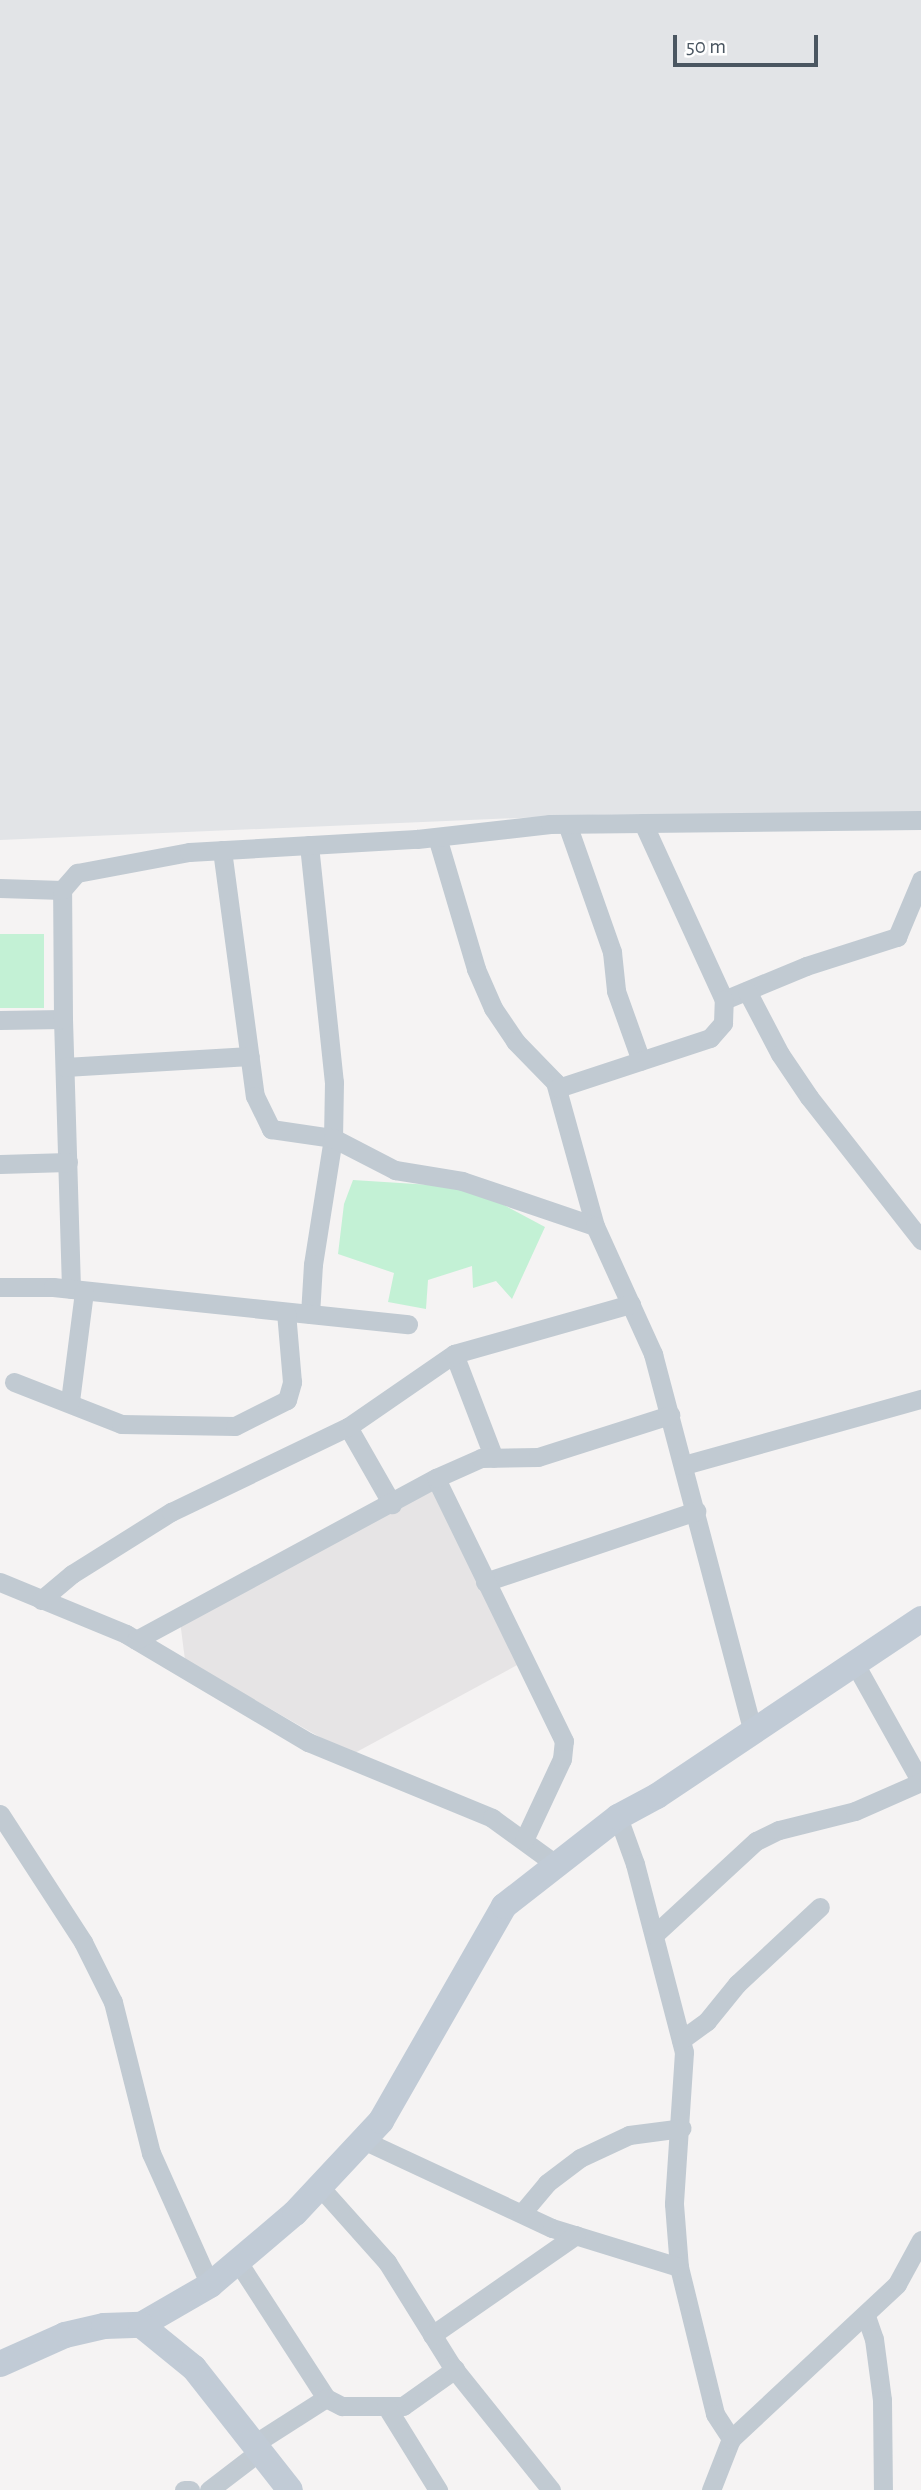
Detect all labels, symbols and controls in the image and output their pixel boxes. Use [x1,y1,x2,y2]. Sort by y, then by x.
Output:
scale bar [676,21,821,65]
text: 50 m [686,36,726,57]

